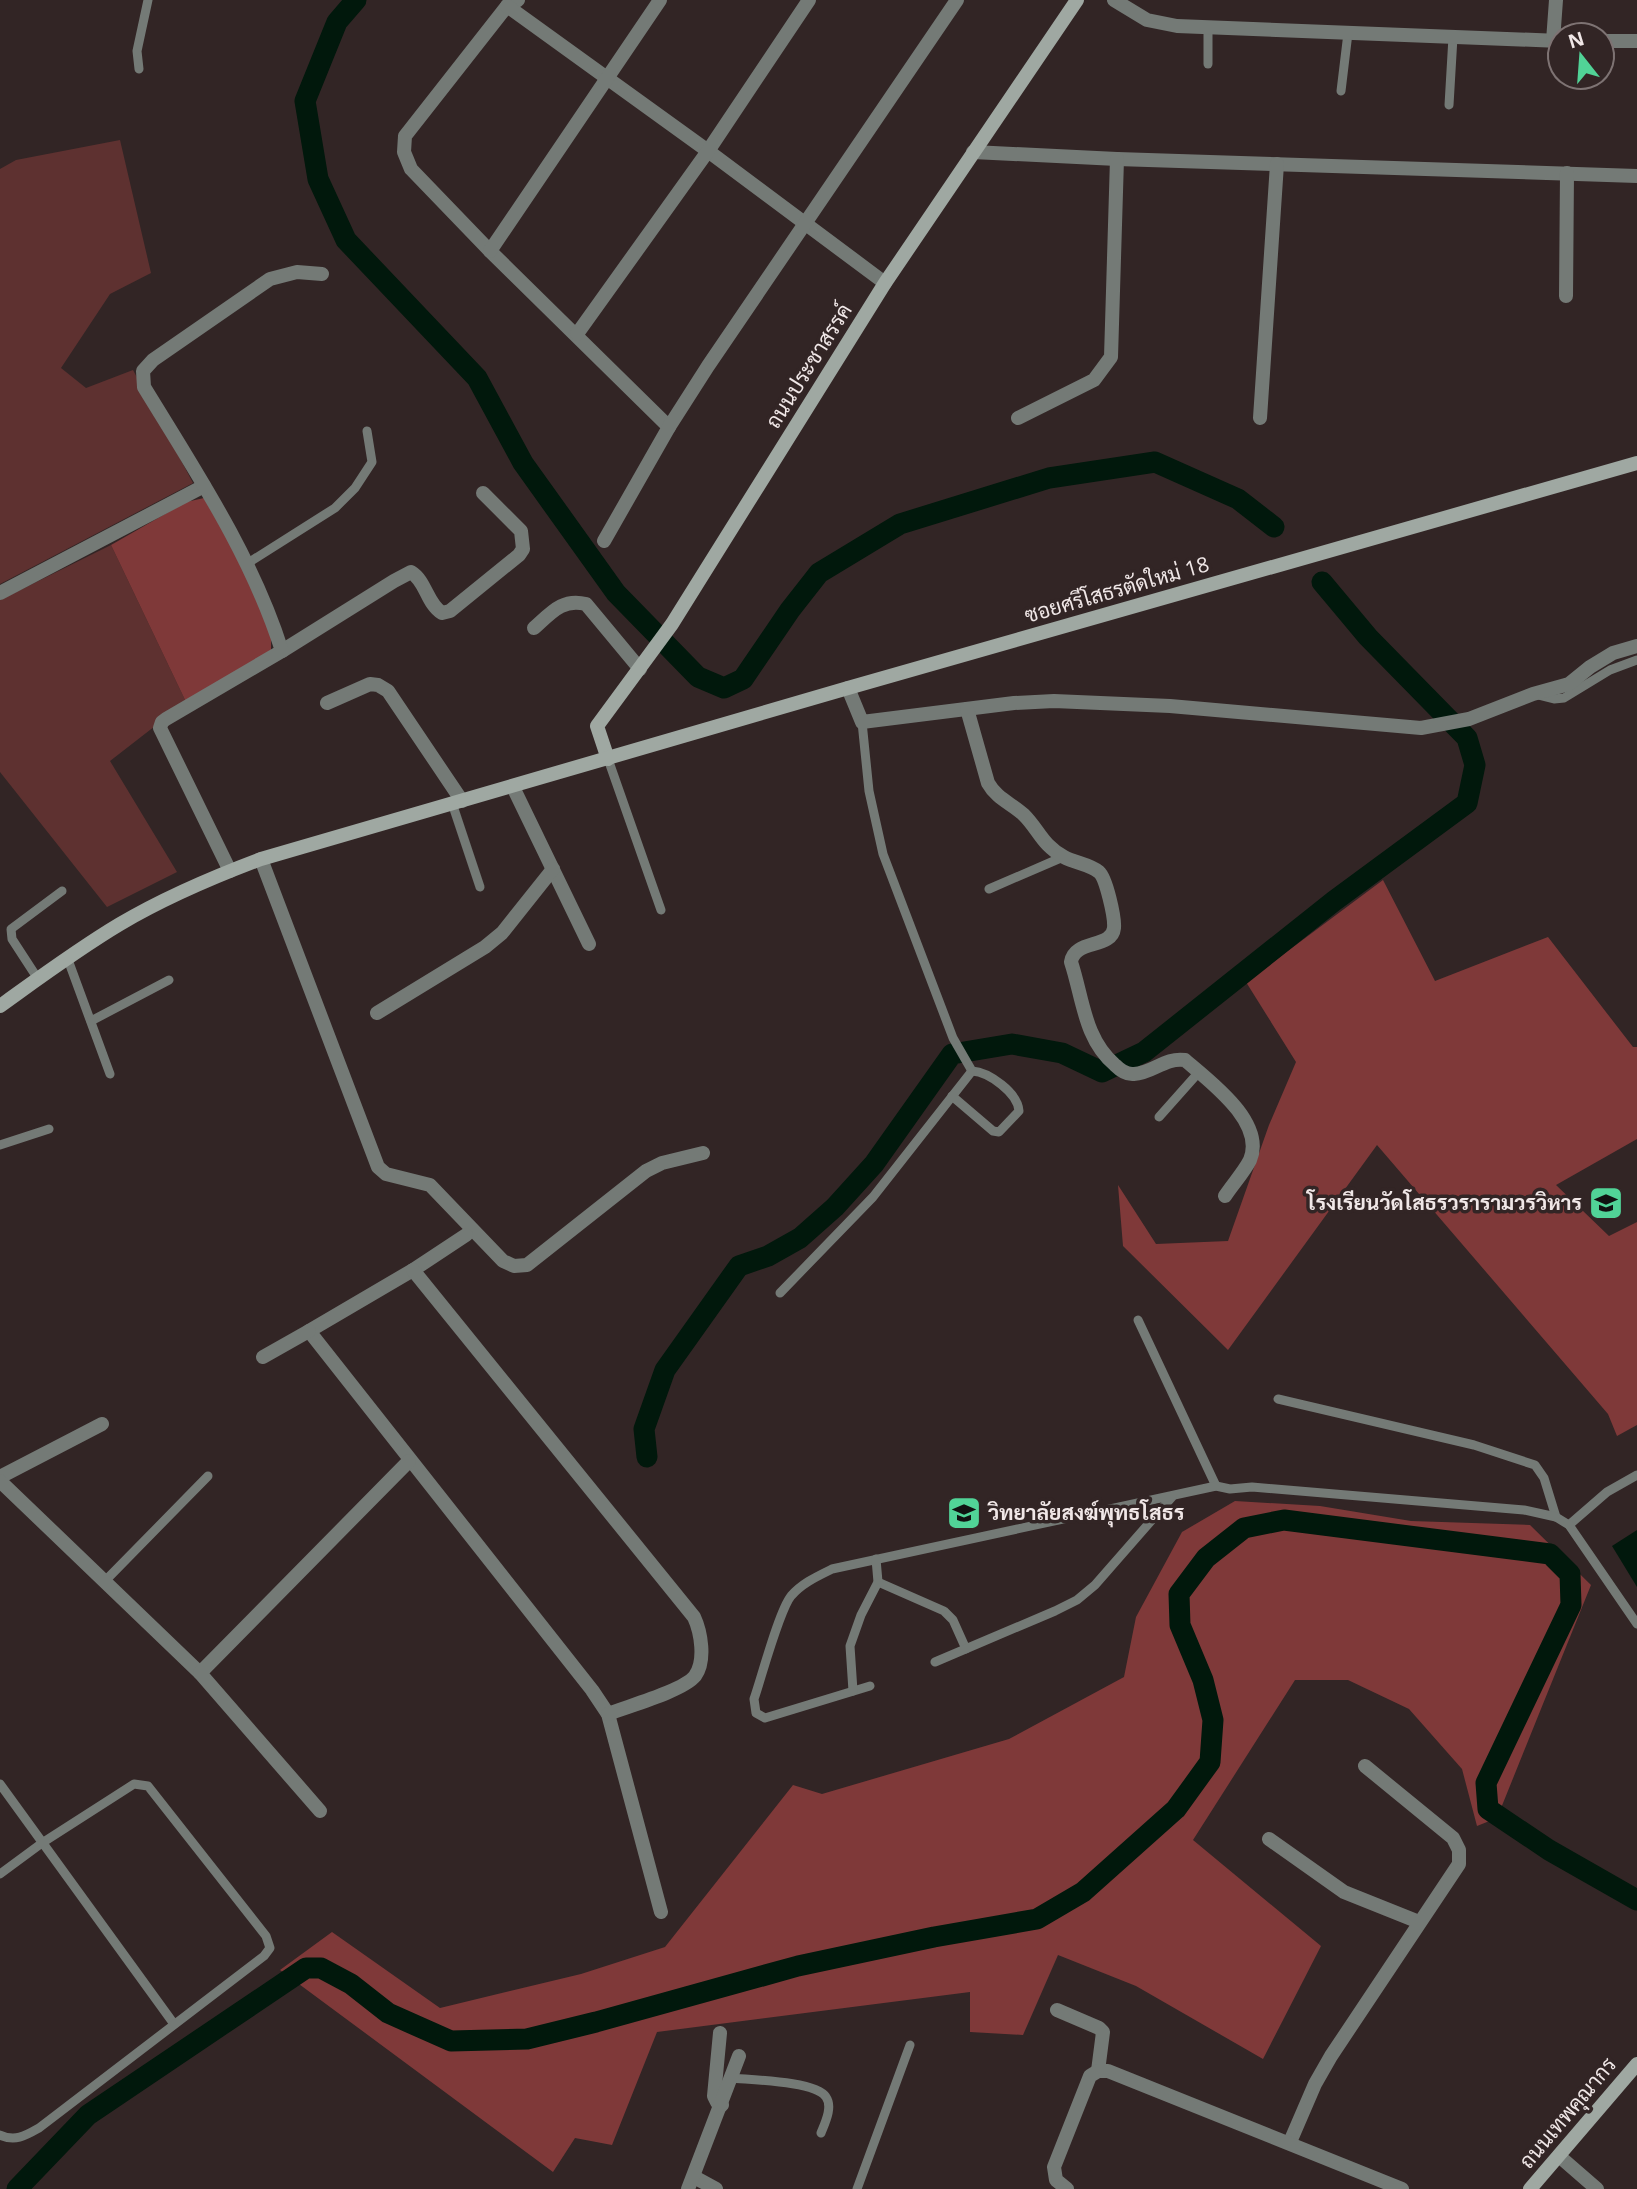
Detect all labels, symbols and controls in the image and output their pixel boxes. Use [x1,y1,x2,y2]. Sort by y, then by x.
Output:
north arrow [1546,21,1616,91]
text: N [1565,25,1587,54]
street label: ถนนประชาสรรค์ [759,298,858,433]
street label: ซอยศรีโสธรตัดใหม่ 18 [1021,549,1212,629]
school or university icon: โรงเรียนวัดโสธรวรารามวรวิหาร [1587,1184,1625,1222]
place label: โรงเรียนวัดโสธรวรารามวรวิหาร [1305,1188,1582,1216]
school or university icon: วิทยาลัยสงฆ์พุทธโสธร [945,1494,983,1532]
place label: วิทยาลัยสงฆ์พุทธโสธร [987,1498,1184,1528]
street label: ถนนเทพคุณากร [1512,2051,1623,2174]

